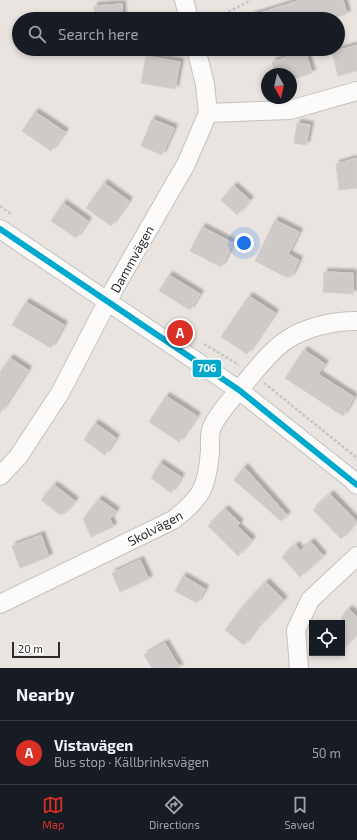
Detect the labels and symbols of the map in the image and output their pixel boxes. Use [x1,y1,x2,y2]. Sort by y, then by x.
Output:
north arrow [261,68,297,104]
street label: Dammvägen [107,223,157,295]
your location [234,233,254,253]
pin: A [167,318,193,348]
line badge: 706 [192,359,222,378]
text: 706 [197,361,217,374]
street label: Skolvägen [125,507,185,549]
scale bar [12,640,60,659]

